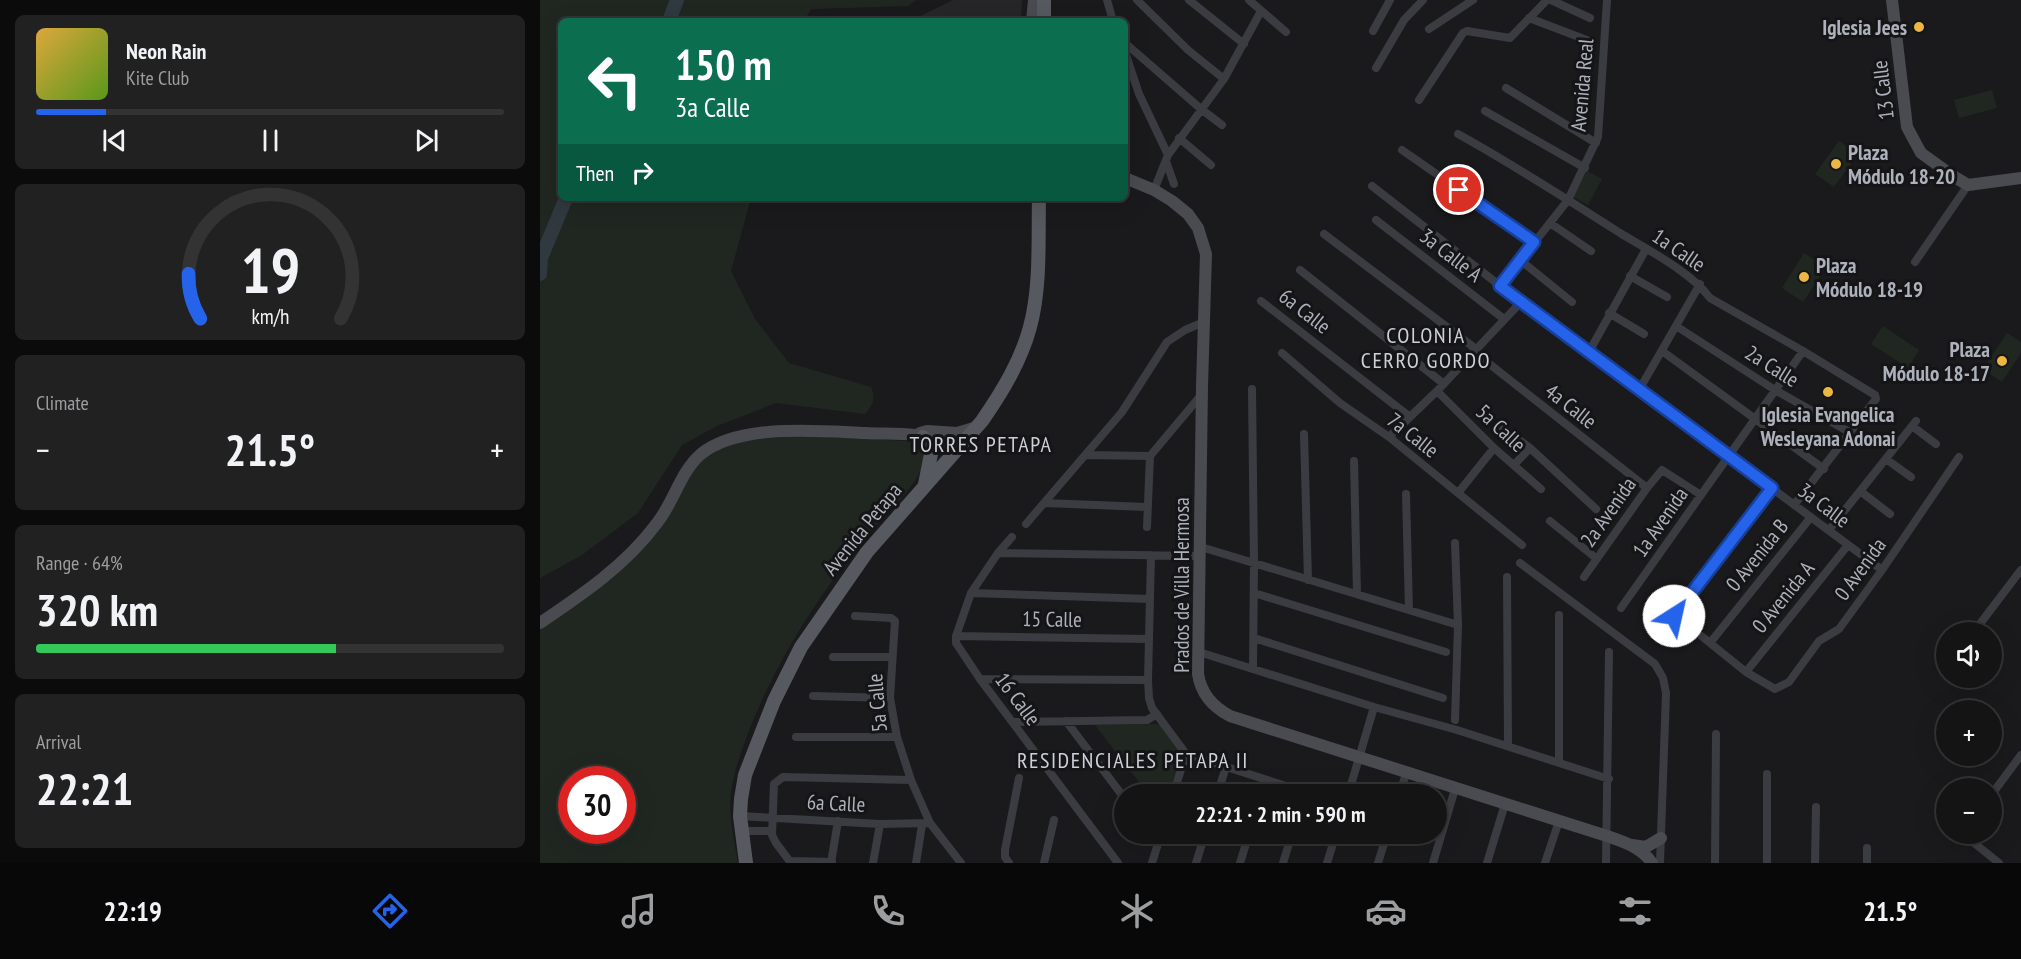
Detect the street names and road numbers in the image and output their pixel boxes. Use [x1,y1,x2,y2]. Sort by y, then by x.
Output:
street label: Avenida Real [1564,37,1600,133]
street label: 13 Calle [1866,59,1900,121]
street label: 3a Calle A [1414,222,1488,288]
street label: 1a Calle [1647,222,1711,278]
street label: 6a Calle [1274,282,1336,340]
street label: 2a Calle [1740,339,1804,393]
street label: 4a Calle [1540,377,1602,435]
street label: 5a Calle [1470,398,1532,458]
street label: 7a Calle [1382,406,1444,464]
street label: 2a Avenida [1574,472,1642,552]
street label: Avenida Petapa [817,477,907,581]
street label: 3a Calle [1793,477,1855,533]
street label: 1a Avenida [1626,482,1694,562]
street label: Prados de Villa Hermosa [1168,497,1195,673]
street label: 0 Avenida B [1720,513,1794,597]
street label: 0 Avenida [1828,532,1892,606]
street label: 0 Avenida A [1746,556,1820,638]
street label: 15 Calle [1022,605,1082,633]
street label: 16 Calle [989,667,1047,731]
street label: 5a Calle [861,673,893,733]
street label: 6a Calle [806,788,866,818]

